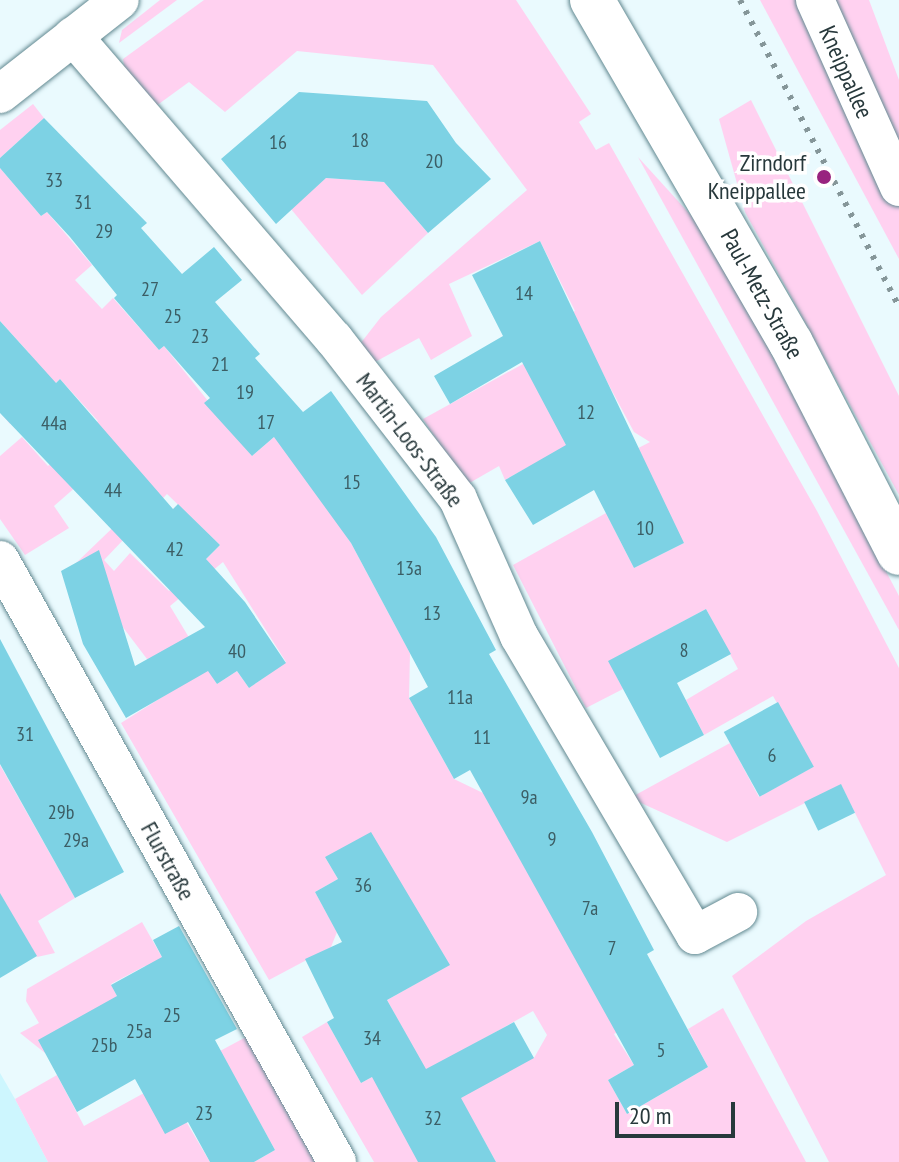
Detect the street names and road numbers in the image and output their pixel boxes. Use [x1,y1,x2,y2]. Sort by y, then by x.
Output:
street label: Kneippallee [813,21,879,123]
street label: Paul-Metz-Straße [714,224,810,364]
street label: Martin-Loos-Straße [350,367,470,513]
street label: Flurstraße [135,817,201,905]

